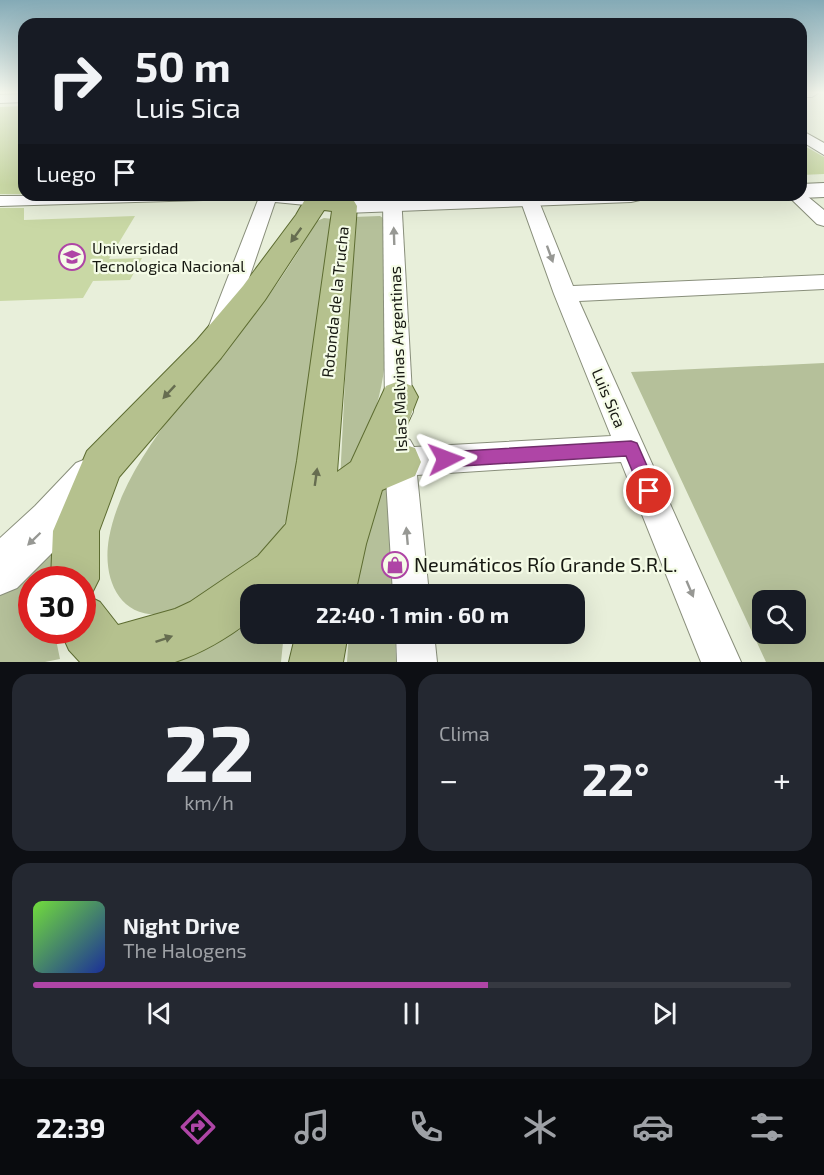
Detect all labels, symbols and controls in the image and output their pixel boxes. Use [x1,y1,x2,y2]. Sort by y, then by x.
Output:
text: 50 m [135,40,231,90]
icon: right [36,42,114,120]
text: Luis Sica [135,91,241,123]
icon: arrive [108,156,141,189]
text: Luego [36,160,96,186]
street label: Rotonda de la Trucha [317,225,352,379]
one-way arrow [290,226,302,242]
one-way arrow [389,226,399,245]
place label: Universidad Tecnologica Nacional [92,238,245,275]
school or university icon: Universidad Tecnologica Nacional [57,242,87,272]
one-way arrow [545,245,555,263]
street label: Islas Malvinas Argentinas [385,266,410,452]
street label: Luis Sica [588,365,630,430]
one-way arrow [162,384,176,399]
position arrow [414,427,478,491]
pin [623,465,674,516]
one-way arrow [311,467,320,486]
icon: arrive [632,474,665,507]
one-way arrow [402,526,412,545]
one-way arrow [27,532,42,545]
shop icon: Neumáticos Río Grande S.R.L. [380,550,410,580]
place label: Neumáticos Río Grande S.R.L. [414,552,678,576]
speed limit sign: 30 [18,566,96,644]
one-way arrow [685,580,695,598]
map controls [752,590,806,644]
button: search [752,590,806,644]
text: 22:40 · 1 min · 60 m [316,601,509,627]
one-way arrow [155,634,173,643]
text: 22 [164,704,254,798]
text: Clima [439,721,490,745]
text: 22° [582,751,649,805]
text: − [439,759,458,799]
text: + [773,759,791,799]
text: km/h [184,790,234,814]
text: Night Drive [123,912,240,938]
text: The Halogens [123,938,247,962]
icon: previous [143,997,176,1030]
icon: pause [395,997,428,1030]
icon: next [648,997,681,1030]
icon: directions [177,1106,219,1148]
icon: music [291,1106,333,1148]
icon: phone [405,1106,447,1148]
icon: climate [519,1106,561,1148]
icon: car [632,1106,674,1148]
icon: filters [746,1106,788,1148]
text: 22:39 [36,1111,105,1143]

